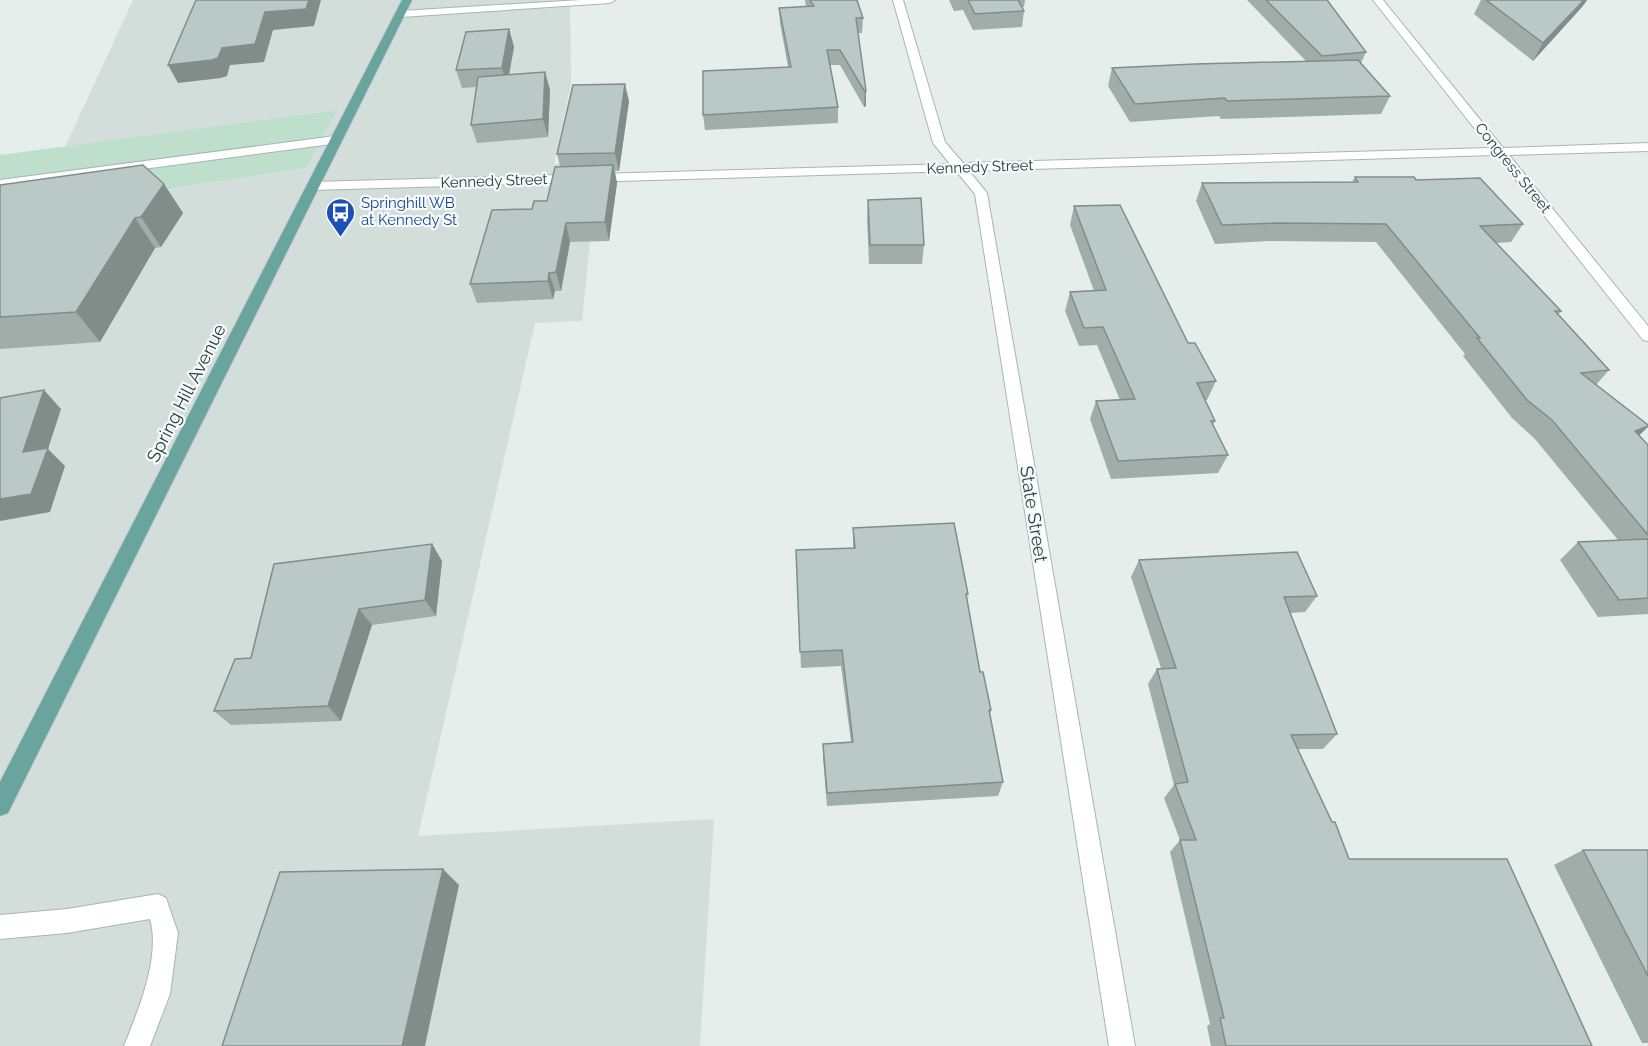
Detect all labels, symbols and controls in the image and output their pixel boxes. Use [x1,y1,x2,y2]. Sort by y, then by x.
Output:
street label: Congress Street [1471,119,1555,217]
street label: Kennedy Street [926,156,1034,178]
street label: Kennedy Street [440,170,548,192]
place label: Springhill WB at Kennedy St [361,194,457,229]
bus stop icon: Springhill WB at Kennedy St [324,196,356,238]
street label: Spring Hill Avenue [142,320,230,466]
street label: State Street [1016,464,1052,564]

